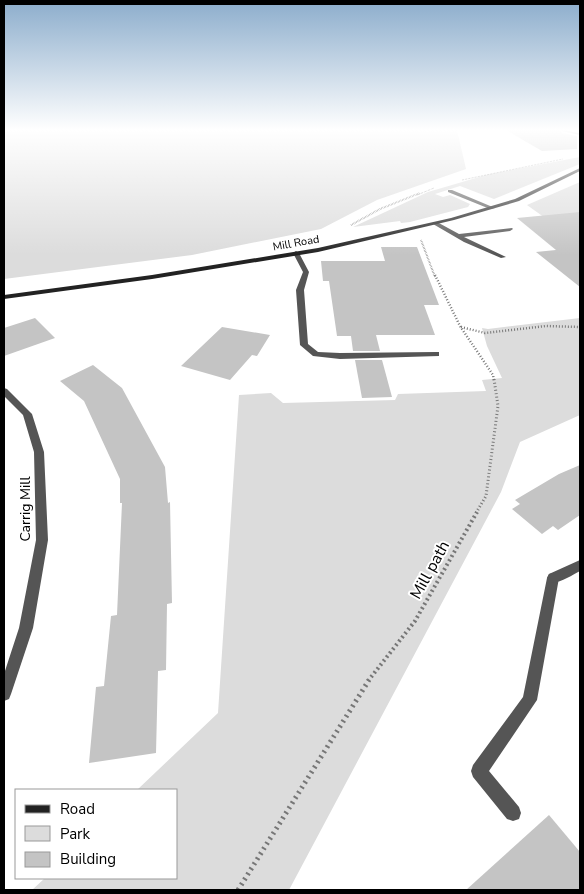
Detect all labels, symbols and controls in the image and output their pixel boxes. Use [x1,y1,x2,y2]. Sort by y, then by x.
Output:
street label: Mill Road [272,232,320,254]
street label: Carrig Mill [16,476,35,542]
street label: Mill path [405,537,455,603]
legend [15,789,178,879]
text: Road [60,799,95,819]
text: Park [60,824,90,844]
text: Building [60,849,116,869]

